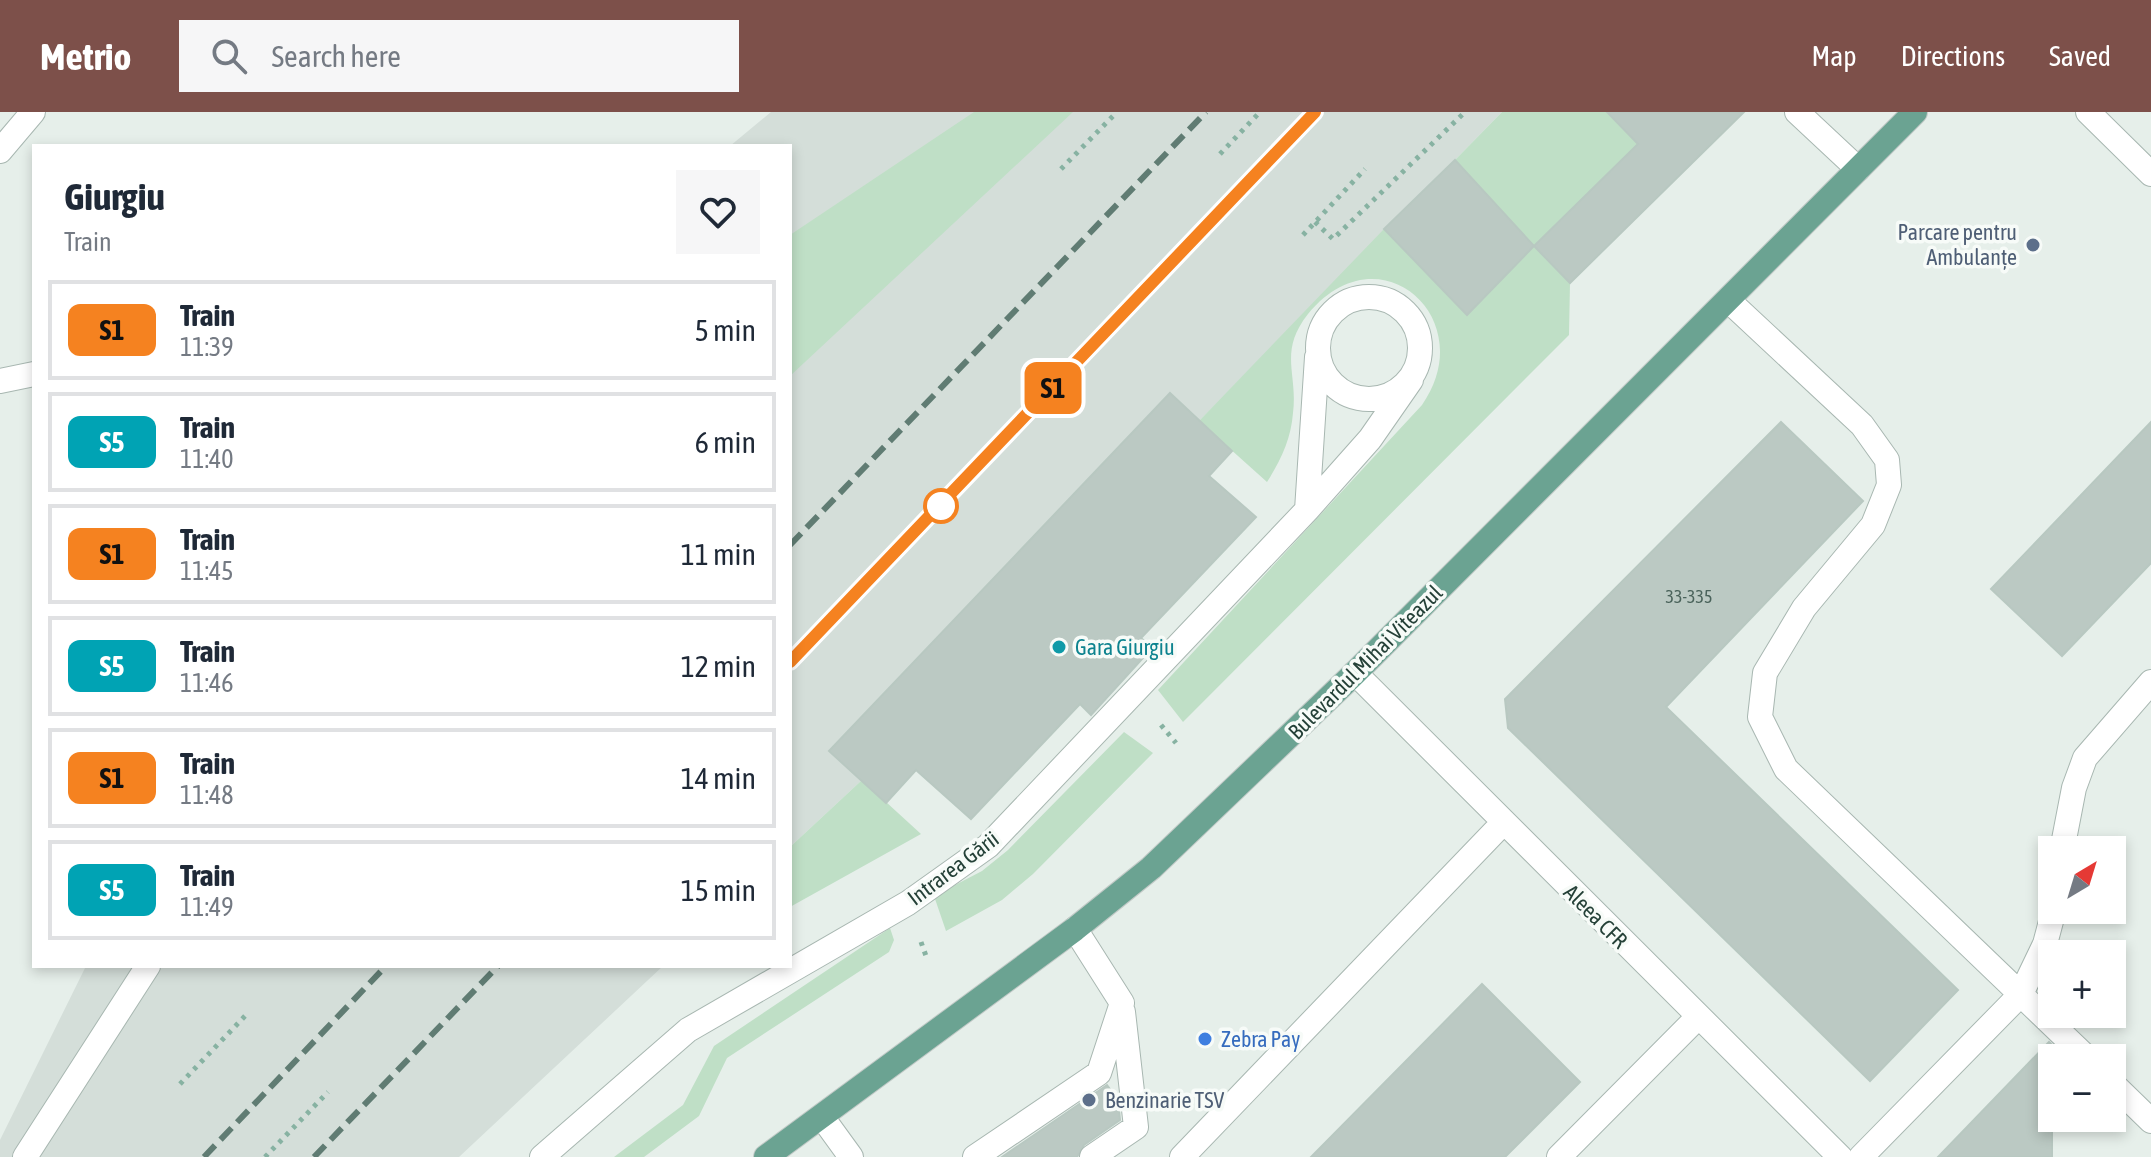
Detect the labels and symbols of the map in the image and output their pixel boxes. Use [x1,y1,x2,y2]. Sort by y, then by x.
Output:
place label: Parcare pentru Ambulanțe [1898,219,2017,270]
marker: Parcare pentru Ambulanțe [2024,236,2042,254]
line badge: S1 [1017,362,1089,414]
unlabelled marker [924,489,958,523]
street label: Bulevardul Mihai Viteazul [1283,579,1448,744]
house number: 33-335 [1666,586,1712,607]
place label: Gara Giurgiu [1075,634,1175,660]
marker: Gara Giurgiu [1050,638,1068,656]
street label: Intrarea Gării [902,825,1004,911]
north arrow [2038,836,2126,924]
street label: Aleea CFR [1559,879,1633,953]
place label: Zebra Pay [1221,1026,1300,1052]
marker: Zebra Pay [1196,1030,1214,1048]
place label: Benzinarie TSV [1105,1087,1224,1113]
marker: Benzinarie TSV [1080,1091,1098,1109]

